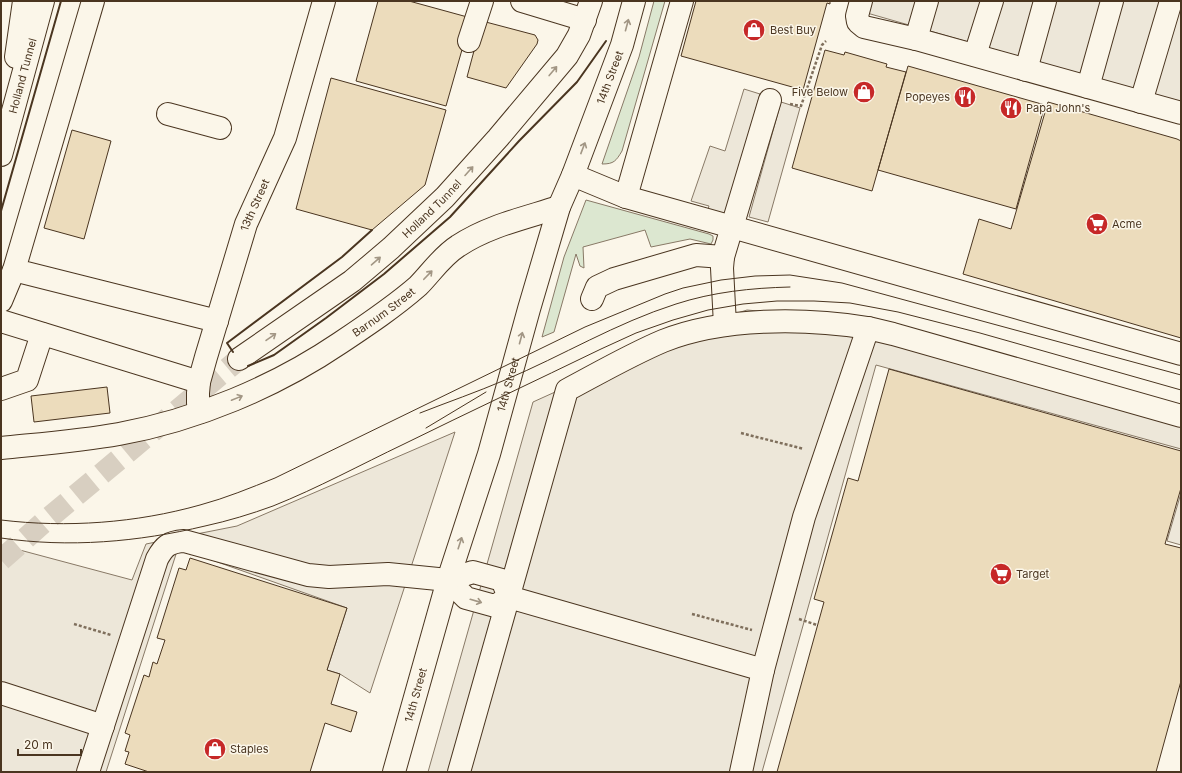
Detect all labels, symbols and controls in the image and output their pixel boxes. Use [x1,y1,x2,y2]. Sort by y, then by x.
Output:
shop icon: Best Buy [741,17,767,43]
one-way arrow [624,19,631,32]
place label: Best Buy [770,23,816,37]
street label: Holland Tunnel [6,37,40,115]
street label: 14th Street [593,48,626,106]
one-way arrow [549,66,558,77]
shop icon: Five Below [851,79,877,105]
restaurant icon: Popeyes [952,84,978,110]
place label: Five Below [792,85,848,99]
place label: Popeyes [905,90,950,104]
restaurant icon: Papa John's [998,95,1024,121]
place label: Papa John's [1026,101,1090,115]
one-way arrow [580,141,587,154]
one-way arrow [465,165,474,176]
street label: 13th Street [237,176,273,233]
street label: Holland Tunnel [399,177,464,241]
supermarket icon: Acme [1084,211,1110,237]
place label: Acme [1112,217,1142,231]
one-way arrow [371,256,381,265]
one-way arrow [423,270,433,280]
street label: Barnum Street [350,284,418,340]
one-way arrow [518,331,525,344]
one-way arrow [265,333,276,341]
street label: 14th Street [494,355,522,413]
one-way arrow [230,393,242,401]
one-way arrow [457,537,465,549]
supermarket icon: Target [988,561,1014,587]
place label: Target [1016,567,1050,581]
one-way arrow [470,598,483,605]
street label: 14th Street [401,666,430,724]
scale bar [18,731,81,757]
shop icon: Staples [202,736,228,762]
text: 20 m [24,737,53,752]
place label: Staples [230,742,269,756]

